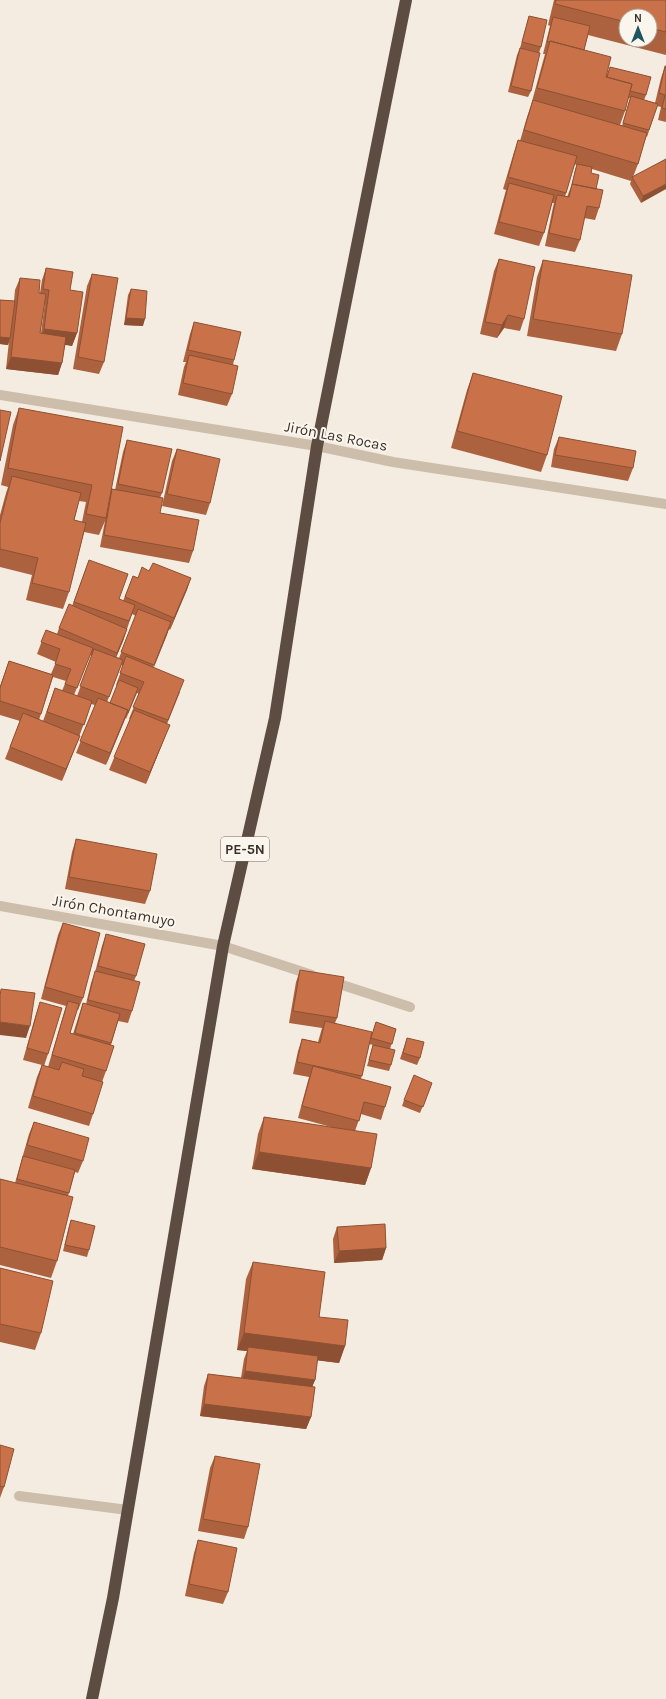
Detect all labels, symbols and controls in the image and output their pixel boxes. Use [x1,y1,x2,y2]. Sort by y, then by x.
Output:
north arrow [618,8,658,48]
text: N [634,12,642,25]
street label: Jirón Las Rocas [283,417,389,455]
road number: PE-5N [221,837,269,861]
street label: Jirón Chontamuyo [51,891,177,931]

